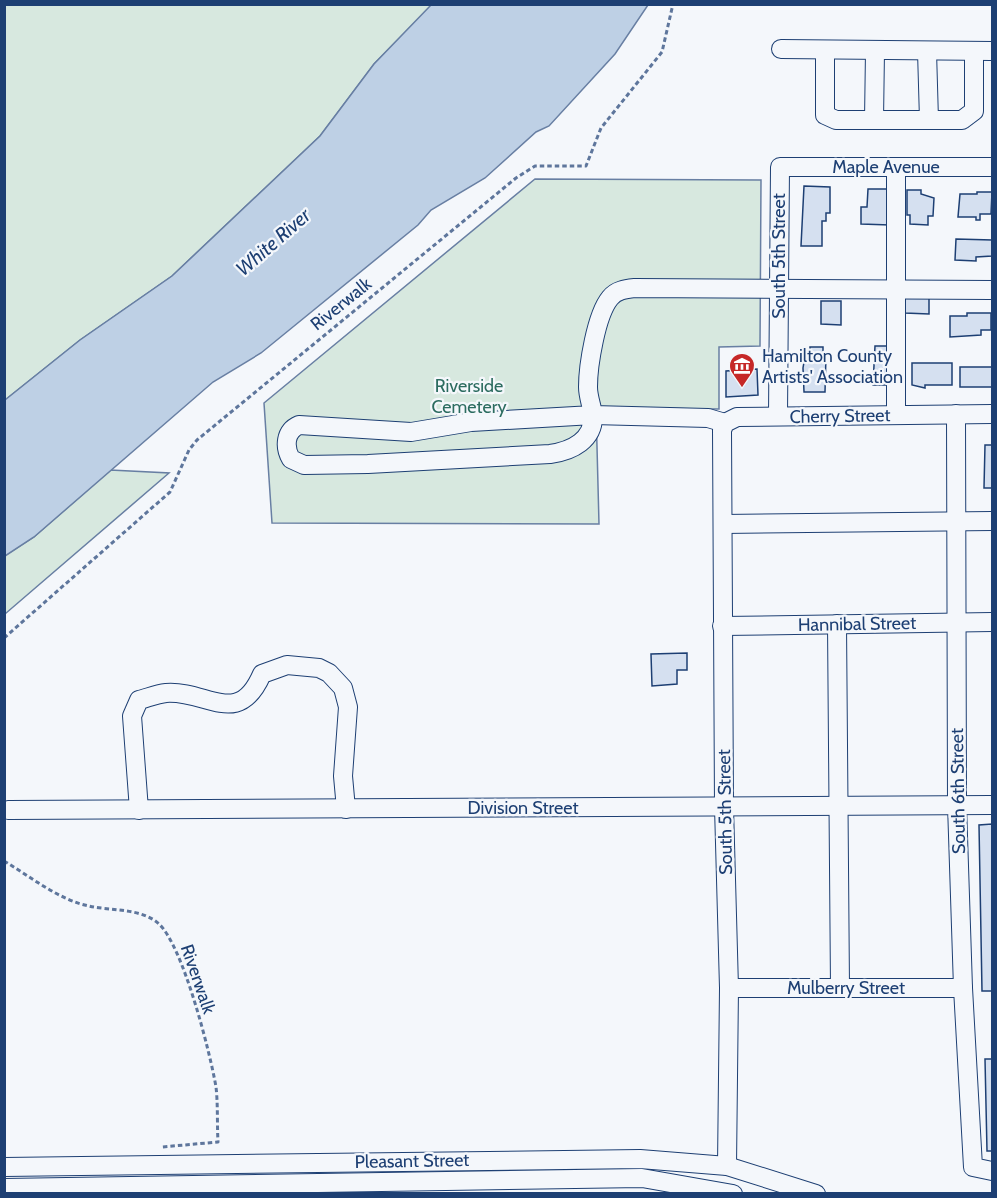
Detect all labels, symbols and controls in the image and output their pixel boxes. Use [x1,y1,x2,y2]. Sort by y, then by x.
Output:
street label: Maple Avenue [832,156,940,178]
street label: South 5th Street [768,193,790,319]
water label: White River [231,203,316,281]
street label: Riverwalk [306,272,377,335]
place label: Hamilton County Artists' Association [762,345,903,388]
museum icon: Hamilton County Artists' Association [727,351,757,389]
park label: Riverside Cemetery [431,375,507,418]
street label: Cherry Street [789,404,891,428]
street label: Hannibal Street [798,612,916,636]
street label: South 6th Street [946,728,970,854]
street label: South 5th Street [713,749,737,875]
street label: Division Street [468,797,579,819]
street label: Riverwalk [176,941,220,1018]
street label: Mulberry Street [787,977,905,999]
street label: Pleasant Street [355,1149,469,1173]

